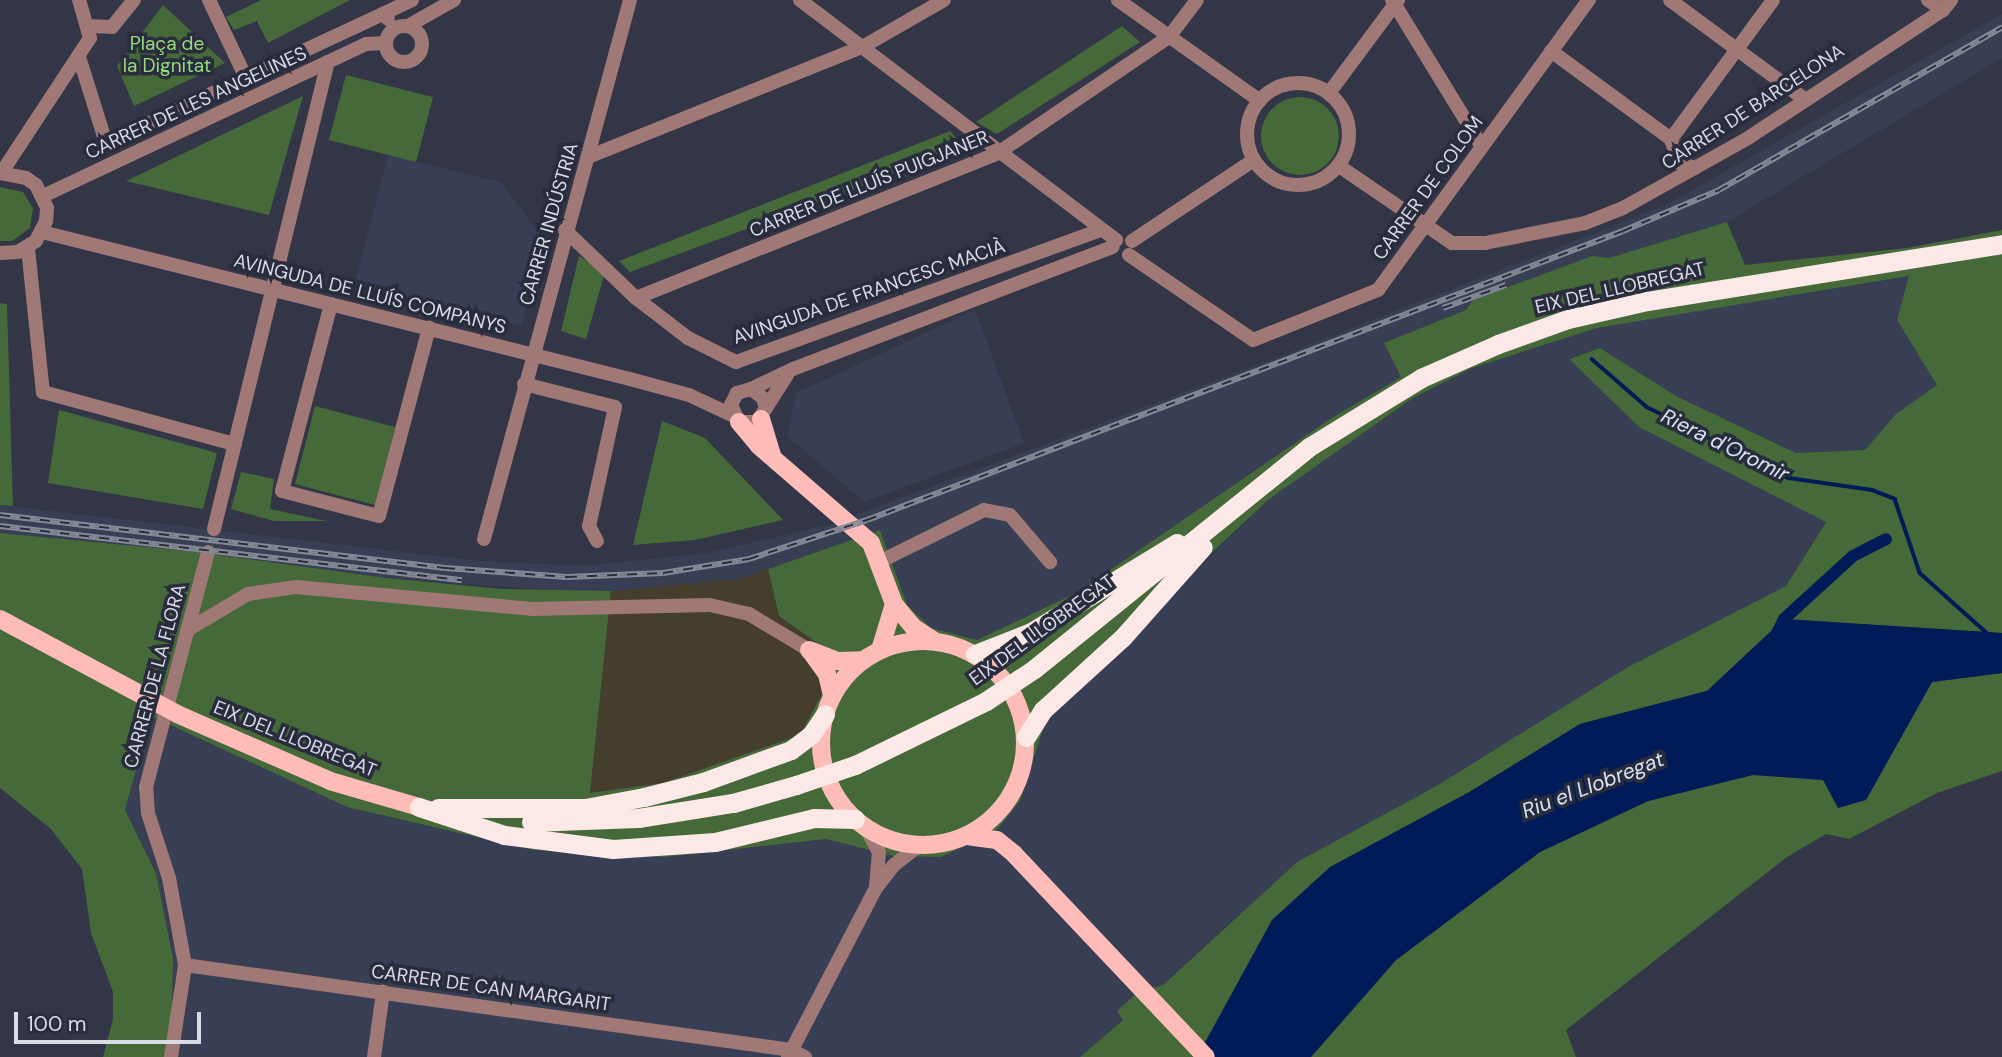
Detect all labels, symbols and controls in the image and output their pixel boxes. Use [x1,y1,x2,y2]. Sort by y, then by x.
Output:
park label: Plaça de la Dignitat [123,33,211,77]
street label: CARRER DE BARCELONA [1657,39,1849,175]
street label: CARRER DE LES ANGELINES [82,42,310,164]
street label: CARRER DE COLOM [1368,112,1488,264]
street label: CARRER DE LLUÍS PUIGJANER [746,126,992,242]
street label: CARRER INDÚSTRIA [515,140,583,308]
street label: AVINGUDA DE FRANCESC MACIÀ [730,235,1008,349]
street label: AVINGUDA DE LLUÍS COMPANYS [232,249,508,339]
street label: EIX DEL LLOBREGAT [1533,257,1707,319]
water label: Riera d'Oromir [1657,403,1793,487]
street label: EIX DEL LLOBREGAT [965,570,1119,690]
street label: CARRER DE LA FLORA [119,581,191,771]
street label: EIX DEL LLOBREGAT [210,696,380,782]
water label: Riu el Llobregat [1518,746,1668,824]
street label: CARRER DE CAN MARGARIT [370,960,612,1016]
scale bar [18,998,205,1042]
text: 100 m [27,1010,87,1038]

